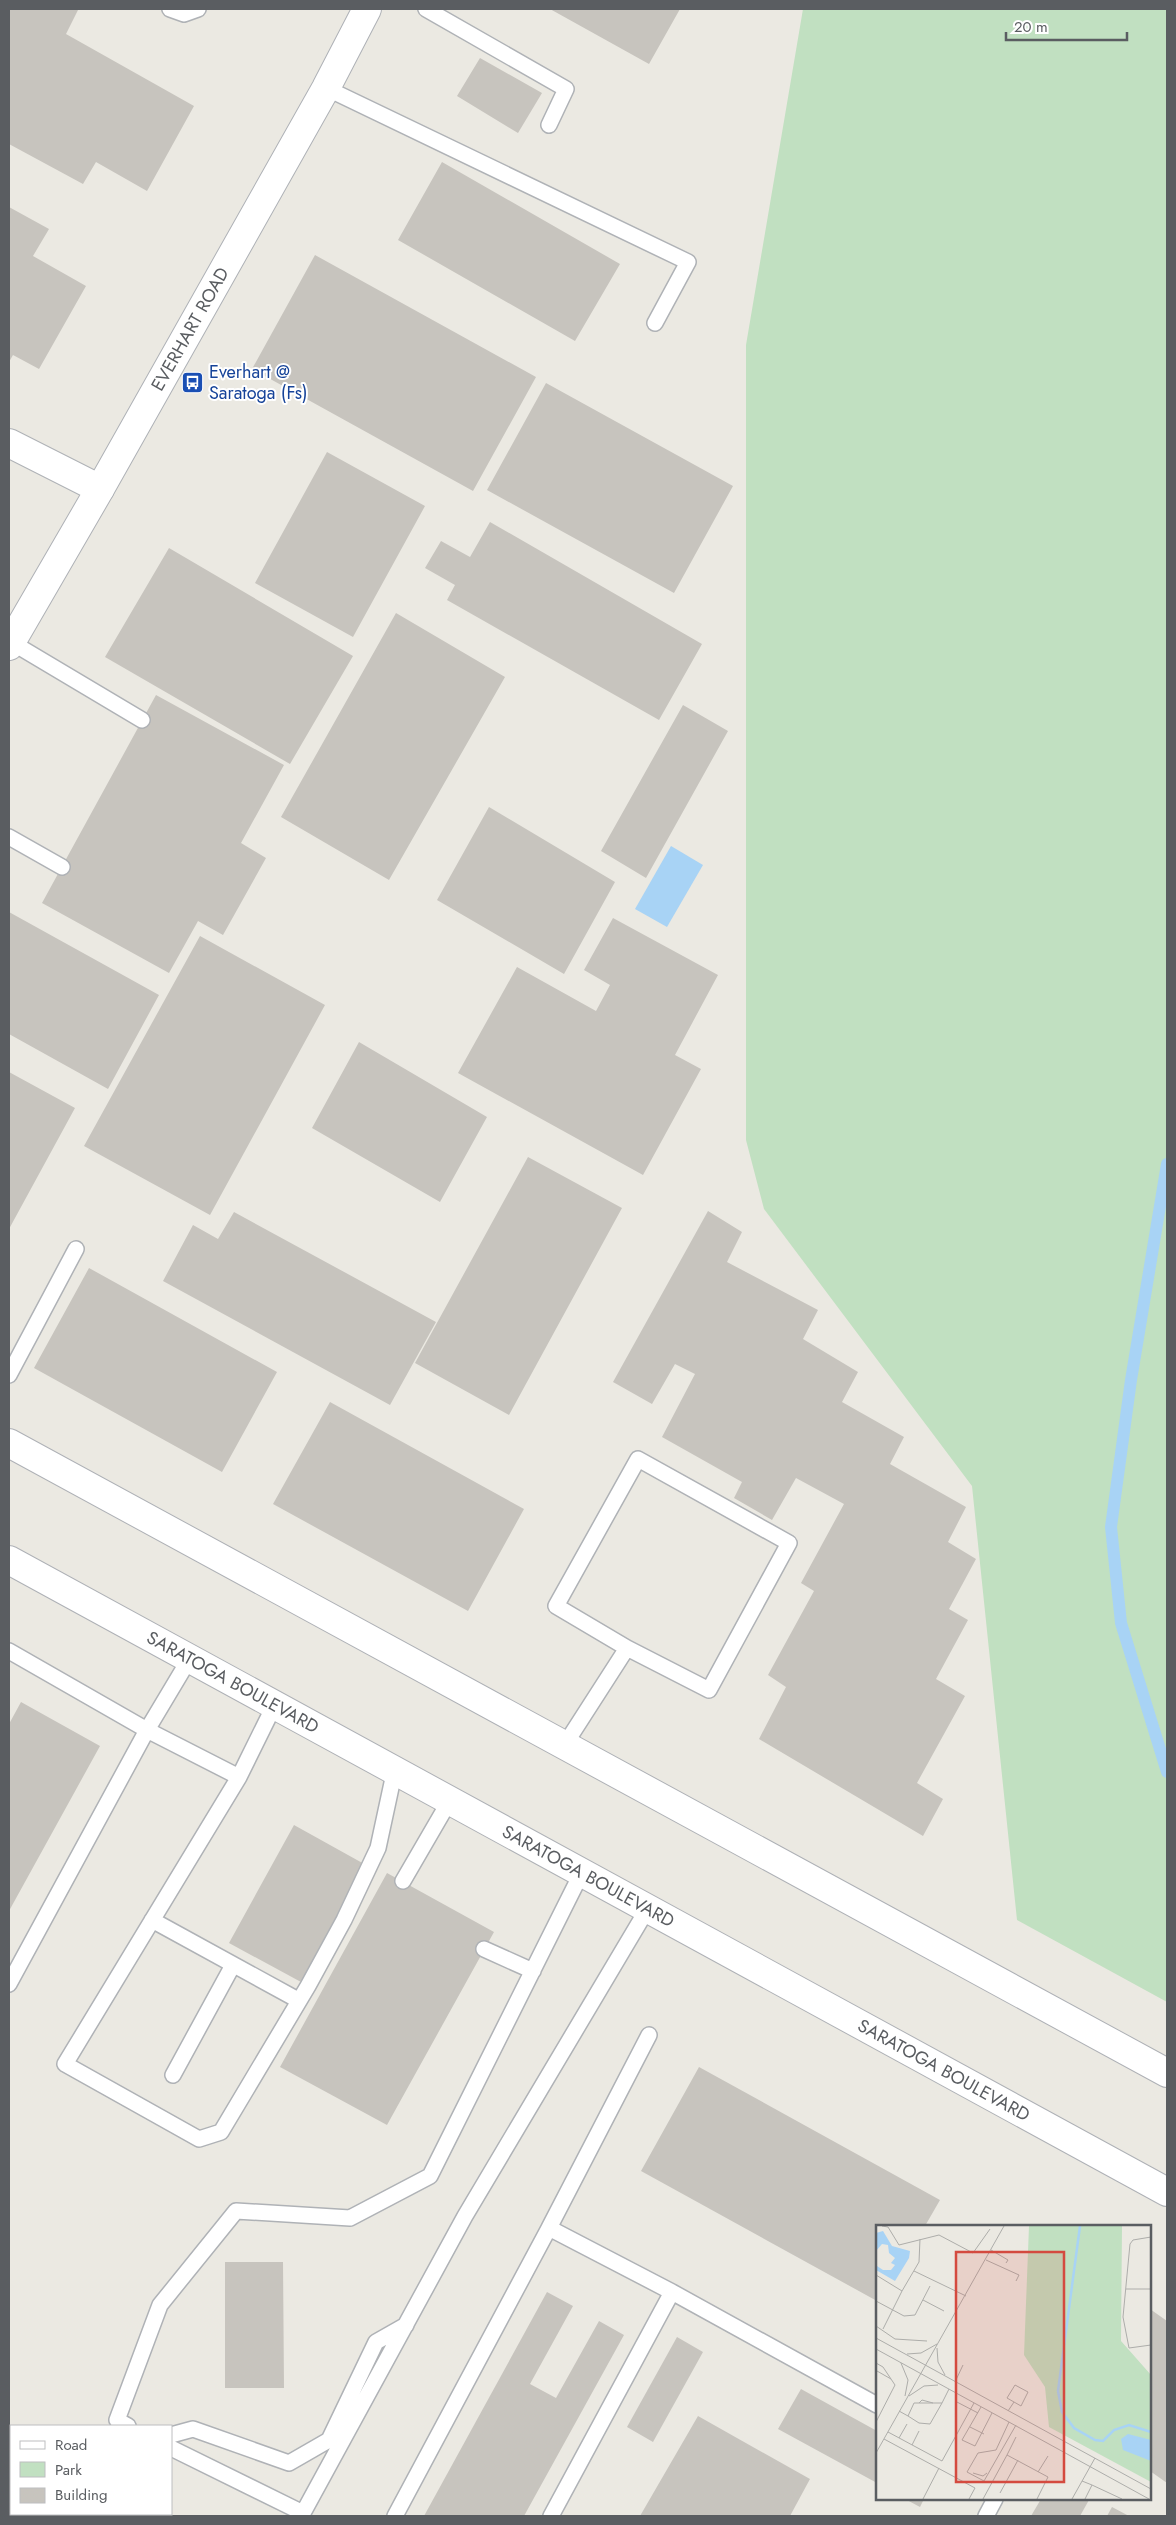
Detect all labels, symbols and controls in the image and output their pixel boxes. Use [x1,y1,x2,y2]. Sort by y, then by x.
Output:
scale bar [1006,10,1127,42]
text: 20 m [1014,16,1048,38]
street label: EVERHART ROAD [145,262,235,396]
place label: Everhart @ Saratoga (Fs) [209,359,308,406]
bus stop icon: Everhart @ Saratoga (Fs) [181,370,205,394]
street label: SARATOGA BOULEVARD [142,1625,324,1740]
street label: SARATOGA BOULEVARD [497,1819,679,1934]
street label: SARATOGA BOULEVARD [853,2013,1035,2128]
inset map [876,2225,1151,2500]
legend [10,2425,172,2515]
text: Road [55,2434,87,2456]
text: Park [55,2459,82,2481]
text: Building [55,2484,107,2506]

